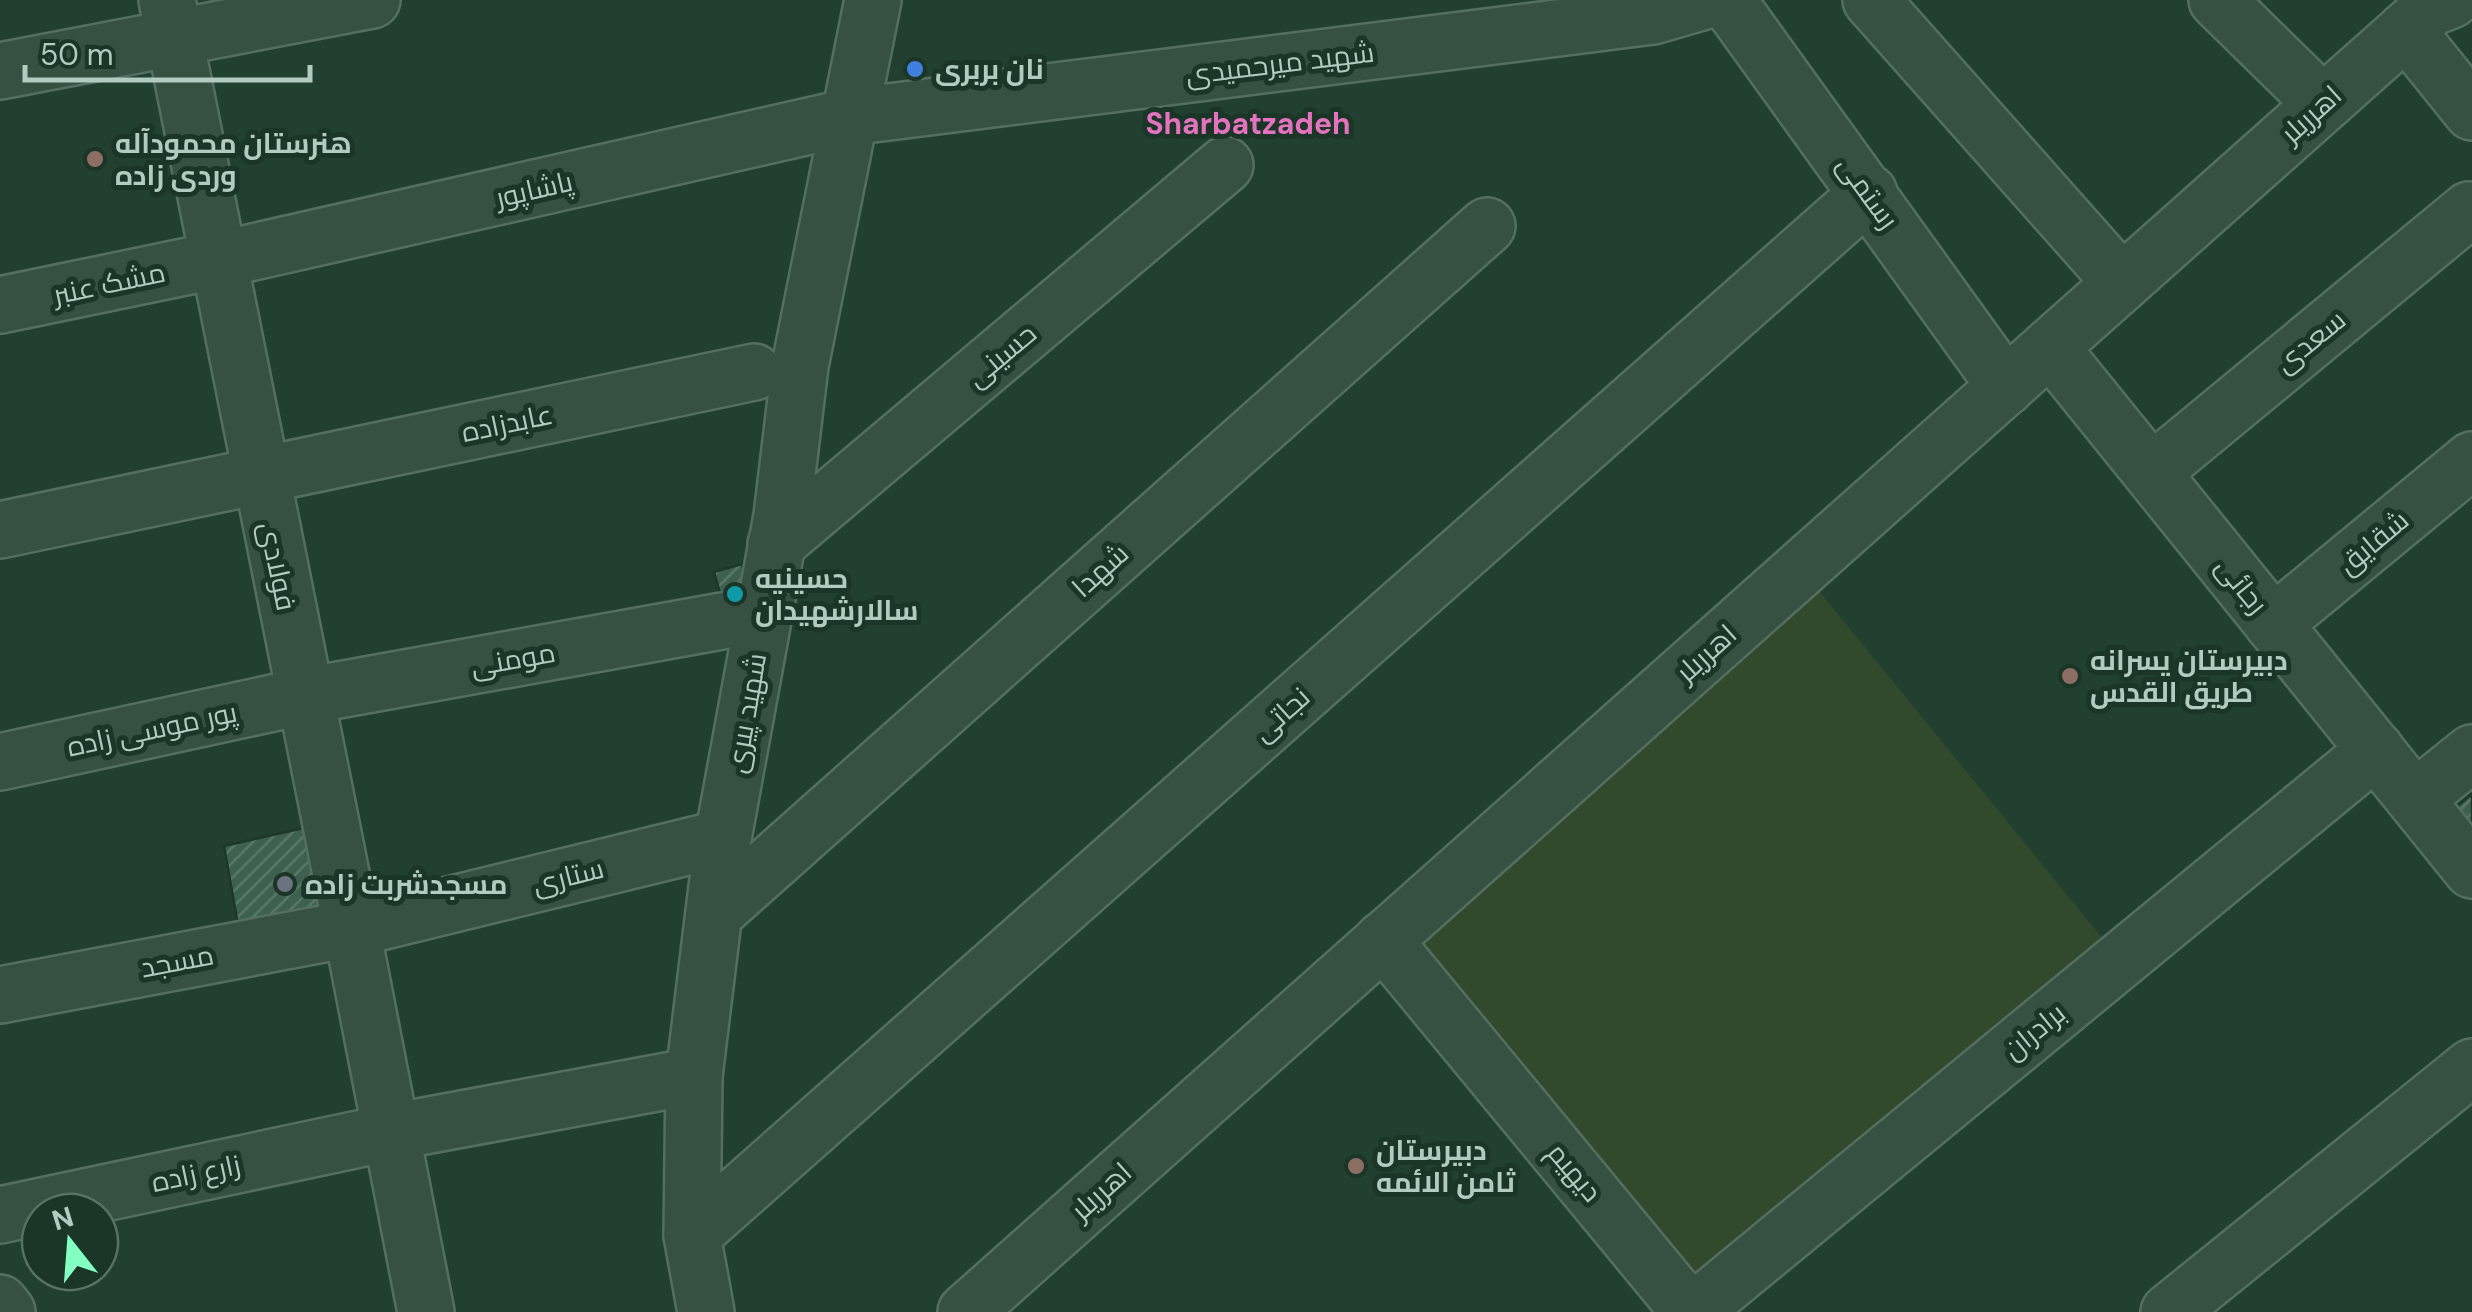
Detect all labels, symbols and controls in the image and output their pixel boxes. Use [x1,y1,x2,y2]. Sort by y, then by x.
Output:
scale bar [25,20,310,82]
street label: شهید میرحمیدی [1184,34,1376,93]
text: 50 m [40,35,114,74]
place label: نان بربری [935,51,1044,88]
marker: نان بربری [904,58,926,80]
street label: اهرریلر [2271,77,2350,153]
district label: Sharbatzadeh [1145,104,1351,143]
place label: هنرستان محمودآله وردی زاده [115,125,352,194]
marker: هنرستان محمودآله وردی زاده [84,148,106,170]
street label: رستمی [1828,148,1907,237]
street label: پاشاپور [490,163,577,217]
street label: مشک عنبر [48,254,169,314]
street label: سعدی [2267,302,2353,381]
street label: حسینی [958,315,1044,396]
street label: عابدزاده [458,396,556,451]
street label: شقایق [2330,502,2417,583]
street label: فولادی [250,518,305,614]
street label: شهدا [1064,535,1137,606]
street label: رجائی [2207,549,2276,622]
place label: حسینیه سالارشهیدان [755,560,918,629]
marker: حسینیه سالارشهیدان [724,583,746,605]
street label: اهرریلر [1666,616,1745,692]
street label: مومنی [468,634,558,685]
place label: دبیرستان پسرانه طریق القدس [2090,642,2288,711]
street label: شهید پیری [718,650,775,776]
marker: دبیرستان پسرانه طریق القدس [2059,665,2081,687]
street label: نجاتی [1245,679,1318,750]
street label: پور موسی زاده [64,693,241,766]
street label: ستاری [529,850,608,903]
place label: مسجدشربت زاده [305,866,507,903]
marker: مسجدشربت زاده [274,873,296,895]
street label: مسجد [137,936,217,987]
street label: برادران [1995,995,2073,1068]
place label: دبیرستان ثامن الائمه [1376,1132,1516,1201]
street label: دیهیم [1538,1135,1610,1210]
street label: زارع زاده [148,1146,244,1201]
street label: اهرریلر [1061,1154,1140,1230]
marker: دبیرستان ثامن الائمه [1345,1155,1367,1177]
north arrow [20,1192,120,1292]
text: N [48,1198,78,1239]

